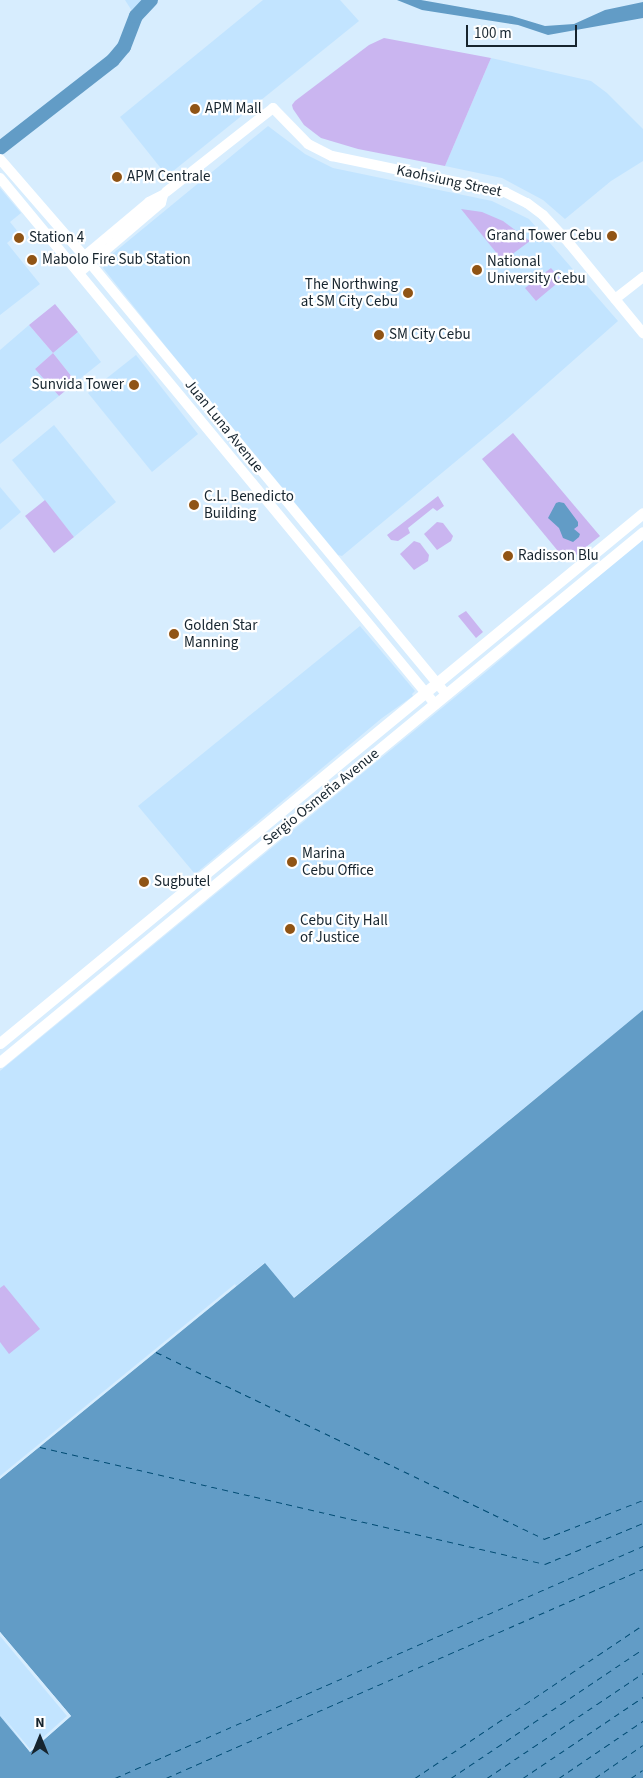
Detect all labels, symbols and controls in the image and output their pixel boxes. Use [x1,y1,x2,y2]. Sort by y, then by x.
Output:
scale bar [468,15,579,47]
text: 100 m [474,23,512,44]
place label: APM Mall [205,100,262,118]
marker: APM Mall [189,103,201,115]
street label: Kaohsiung Street [395,161,503,201]
place label: APM Centrale [127,168,210,186]
marker: APM Centrale [111,171,123,183]
place label: Grand Tower Cebu [487,227,602,245]
place label: Station 4 [29,229,84,247]
marker: Grand Tower Cebu [606,230,618,242]
marker: Station 4 [13,232,25,244]
place label: Mabolo Fire Sub Station [42,251,191,269]
place label: National University Cebu [487,252,586,287]
marker: Mabolo Fire Sub Station [26,254,38,266]
marker: National University Cebu [471,264,483,276]
place label: The Northwing at SM City Cebu [301,275,398,310]
marker: The Northwing at SM City Cebu [402,287,414,299]
place label: SM City Cebu [389,326,471,344]
marker: SM City Cebu [373,329,385,341]
place label: Sunvida Tower [32,376,124,394]
street label: Juan Luna Avenue [181,376,267,476]
marker: Sunvida Tower [128,379,140,391]
place label: C.L. Benedicto Building [204,487,294,522]
marker: C.L. Benedicto Building [188,499,200,511]
place label: Radisson Blu [518,547,599,565]
marker: Radisson Blu [502,550,514,562]
place label: Golden Star Manning [184,616,257,651]
marker: Golden Star Manning [168,628,180,640]
street label: Sergio Osmeña Avenue [259,745,383,849]
place label: Marina Cebu Office [302,844,374,879]
marker: Marina Cebu Office [286,856,298,868]
place label: Sugbutel [154,873,210,891]
marker: Sugbutel [138,876,150,888]
place label: Cebu City Hall of Justice [300,911,388,946]
marker: Cebu City Hall of Justice [284,923,296,935]
north arrow [15,1713,65,1763]
text: N [35,1713,45,1733]

